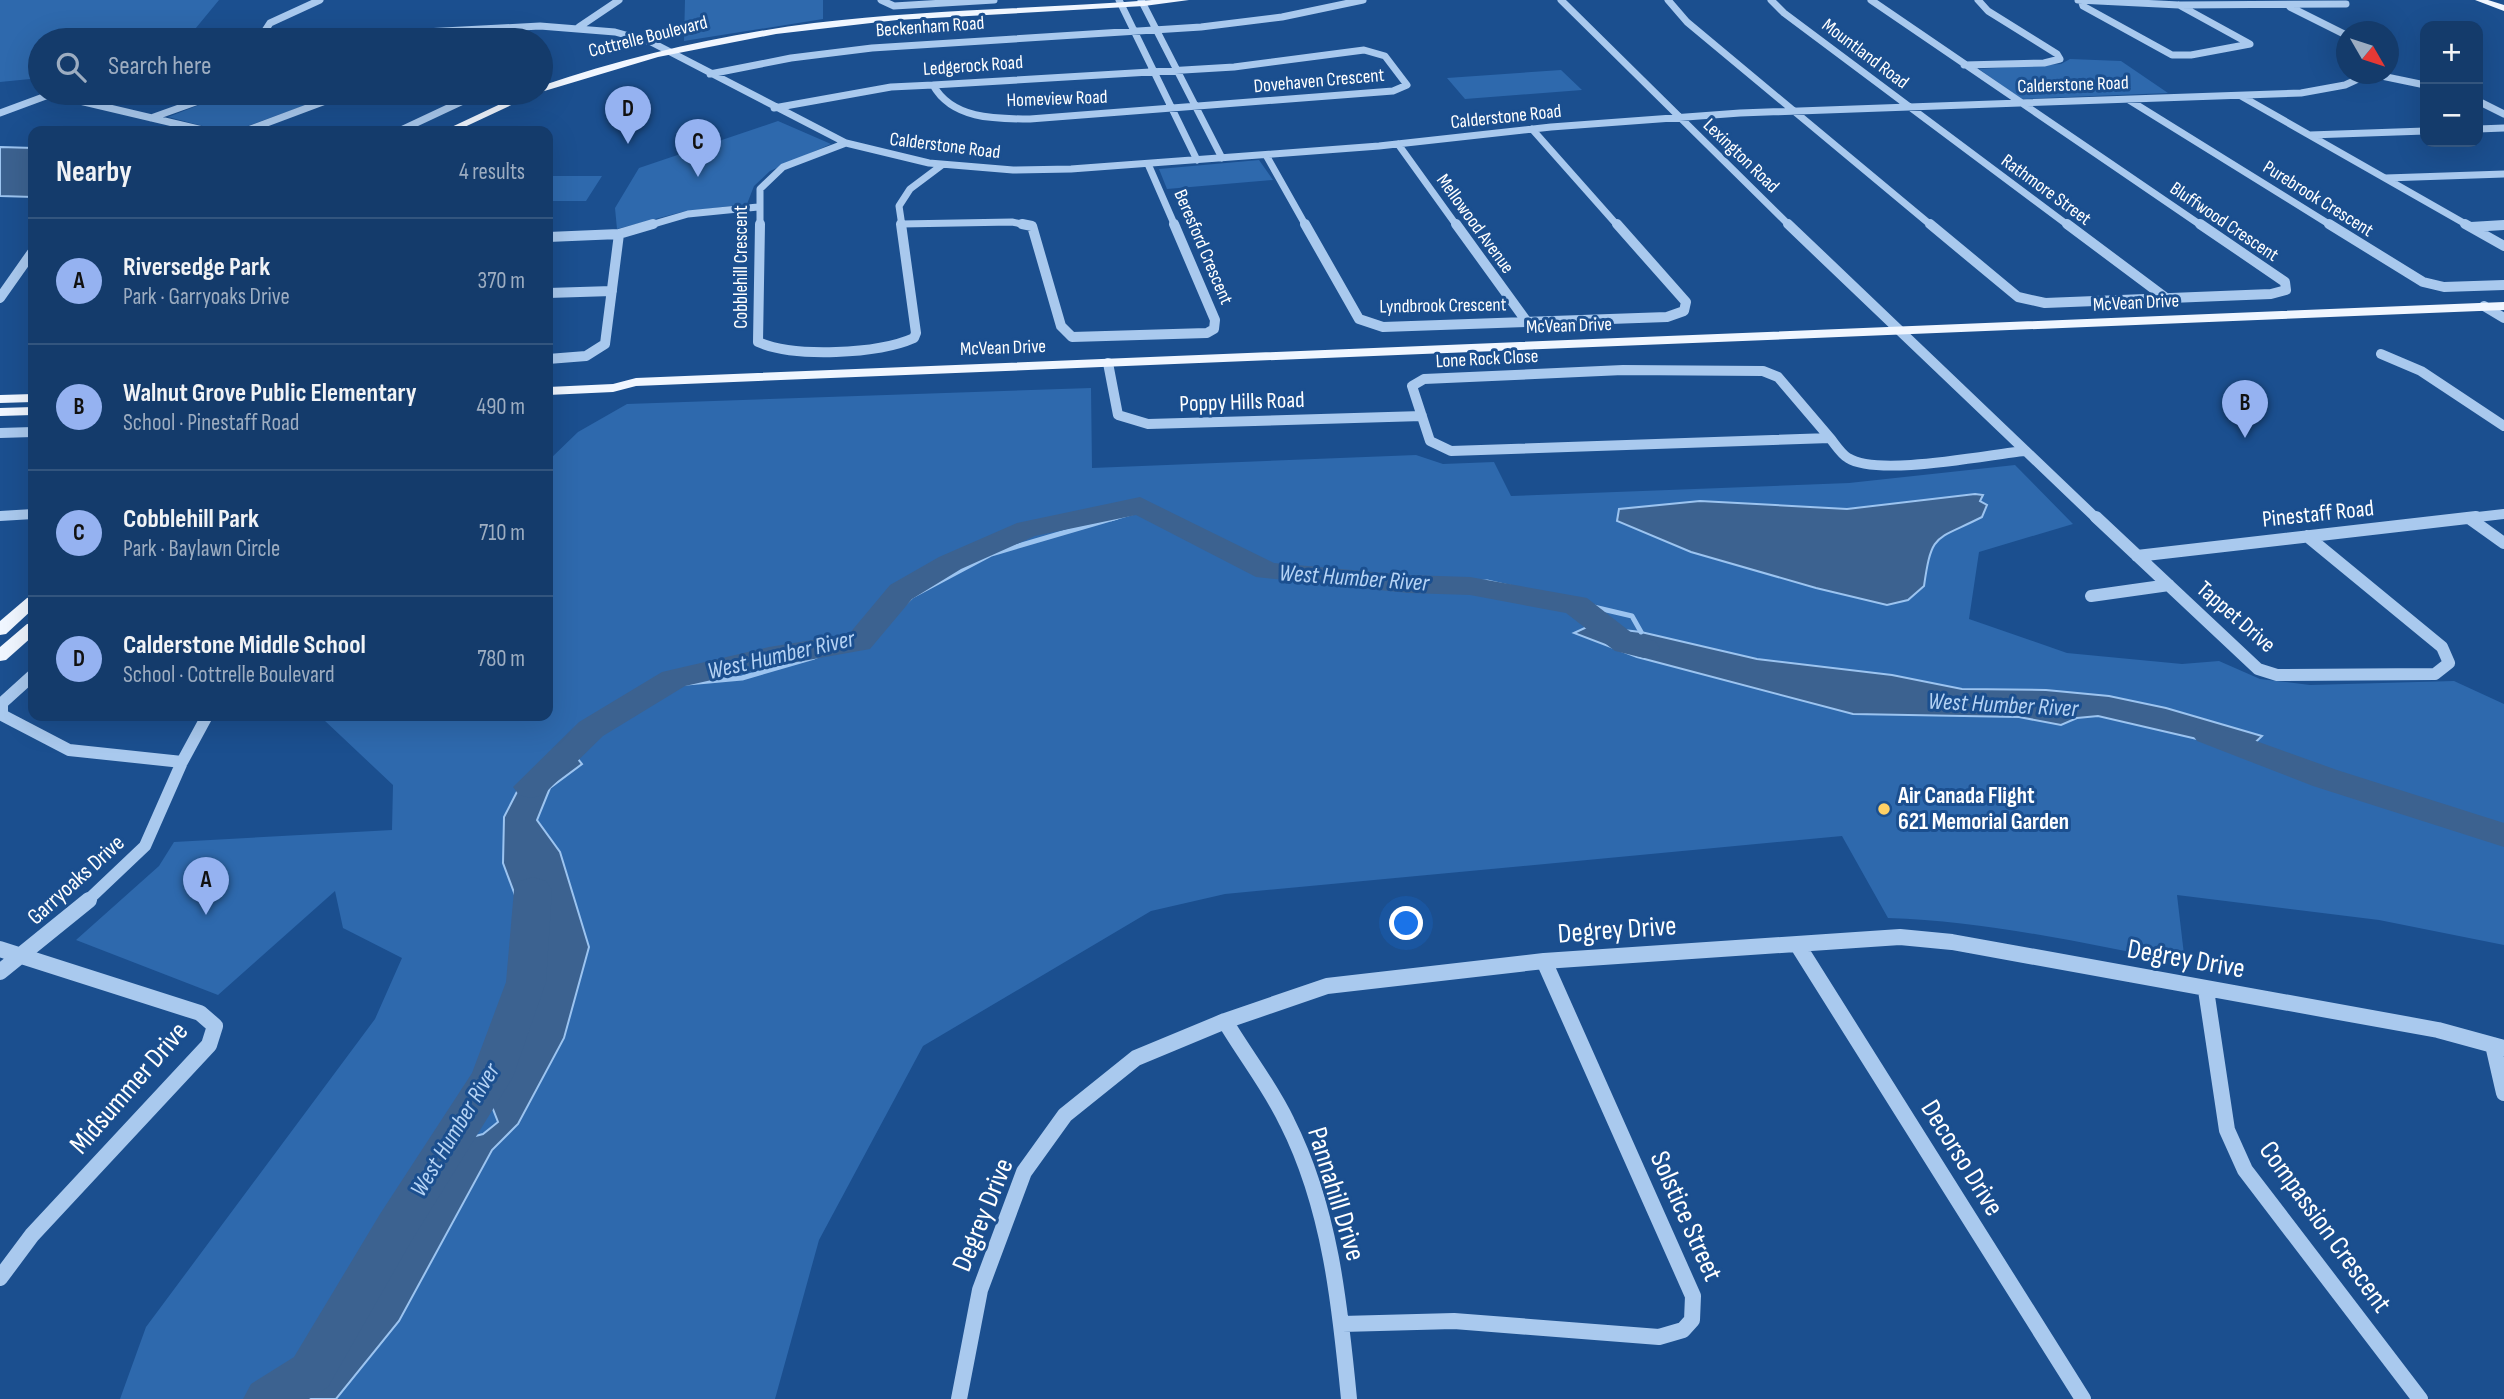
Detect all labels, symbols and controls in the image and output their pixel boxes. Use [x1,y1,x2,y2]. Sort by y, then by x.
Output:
street label: Cottrelle Boulevard [586,11,710,63]
street label: Beckenham Road [875,12,985,42]
street label: Mountland Road [1817,14,1913,94]
north arrow [2336,21,2399,84]
map controls [2420,21,2483,147]
button: + [2420,21,2483,84]
search box [28,28,553,105]
icon: search [52,48,90,86]
text: Search here [108,51,211,82]
street label: Ledgerock Road [922,51,1024,81]
street label: Dovehaven Crescent [1253,64,1386,98]
street label: Calderstone Road [2017,72,2129,98]
button: − [2420,84,2483,147]
pin: D [605,86,651,144]
street label: Homeview Road [1006,86,1108,112]
street label: Calderstone Road [1449,100,1563,134]
street label: Lexington Road [1698,114,1784,198]
pin: C [675,119,721,177]
street label: Calderstone Road [888,128,1002,164]
street label: Rathmore Street [1996,150,2096,231]
text: Nearby [56,154,132,190]
street label: Purebrook Crescent [2259,156,2378,242]
text: 4 results [459,158,525,186]
street label: Mellowood Avenue [1431,170,1519,278]
street label: Bluffwood Crescent [2165,177,2283,267]
street label: Beresford Crescent [1168,186,1238,308]
street label: Cobblehill Crescent [730,205,753,329]
text: Riversedge Park [123,252,270,283]
text: A [74,267,84,295]
text: 370 m [478,267,525,295]
text: Park · Garryoaks Drive [123,283,290,311]
street label: McVean Drive [2092,289,2180,317]
street label: Lyndbrook Crescent [1379,293,1507,319]
street label: McVean Drive [1526,313,1612,339]
street label: McVean Drive [960,335,1046,361]
street label: Lone Rock Close [1435,345,1539,373]
text: Walnut Grove Public Elementary [123,378,417,409]
pin: B [2222,380,2268,438]
street label: Poppy Hills Road [1179,386,1305,418]
text: B [74,393,84,421]
text: 490 m [476,393,525,421]
text: School · Pinestaff Road [123,409,299,437]
street label: Pinestaff Road [2261,494,2375,534]
text: Cobblehill Park [123,504,259,535]
text: C [73,519,85,547]
text: 710 m [479,519,525,547]
text: Park · Baylawn Circle [123,535,280,563]
water label: West Humber River [1278,558,1431,598]
street label: Tappet Drive [2191,575,2281,659]
water label: West Humber River [705,624,859,686]
text: Calderstone Middle School [123,630,366,661]
text: D [73,645,85,673]
text: 780 m [477,645,525,673]
text: School · Cottrelle Boulevard [123,661,335,689]
water label: West Humber River [1927,687,2080,723]
place label: Air Canada Flight 621 Memorial Garden [1897,782,2069,836]
marker: Air Canada Flight 621 Memorial Garden [1876,801,1892,817]
street label: Garryoaks Drive [22,829,130,931]
pin: A [183,857,229,915]
your location [1389,906,1423,940]
street label: Degrey Drive [1556,909,1678,951]
street label: Degrey Drive [2125,932,2247,986]
street label: Midsummer Drive [63,1015,195,1161]
water label: West Humber River [404,1057,507,1202]
street label: Decorso Drive [1913,1094,2011,1222]
street label: Pannahill Drive [1300,1123,1372,1265]
street label: Compassion Crescent [2252,1135,2398,1319]
street label: Solstice Street [1643,1146,1729,1286]
street label: Degrey Drive [945,1154,1021,1276]

